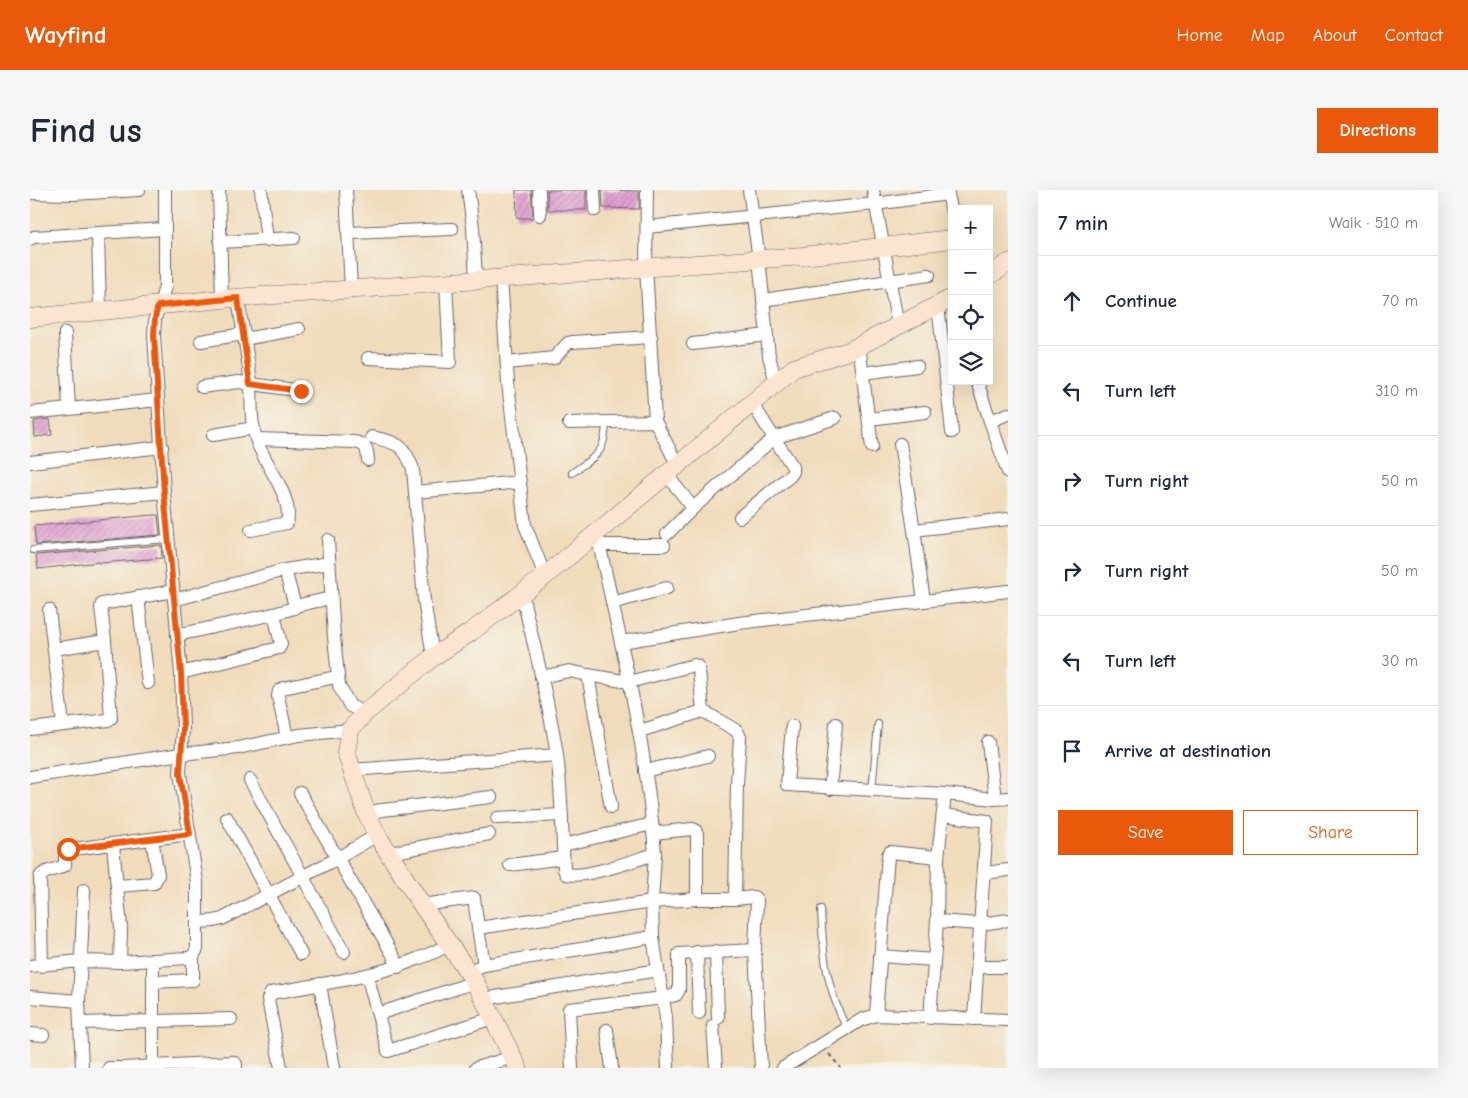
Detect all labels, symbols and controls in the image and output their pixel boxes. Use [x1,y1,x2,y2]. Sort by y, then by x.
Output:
text: Wayfind [25,21,106,49]
text: Home [1176,25,1223,46]
text: Map [1251,25,1285,46]
text: About [1313,25,1357,46]
text: Contact [1385,25,1443,46]
button: Directions [1317,108,1438,153]
text: Find us [30,110,142,151]
map controls [948,205,993,385]
button: + [948,205,993,250]
text: 7 min [1058,211,1108,235]
text: Walk · 510 m [1329,214,1418,232]
button: − [948,250,993,295]
icon: ahead [1058,287,1086,315]
text: Continue [1105,290,1177,312]
text: 70 m [1382,292,1418,310]
button: locate [948,295,993,340]
button: layers [948,340,993,385]
icon: left [1058,377,1086,405]
route end [290,380,313,403]
text: Turn left [1105,380,1176,402]
text: 310 m [1375,382,1418,400]
icon: right [1058,467,1086,495]
text: Turn right [1105,470,1189,492]
text: 50 m [1381,472,1418,490]
icon: right [1058,557,1086,585]
text: Turn right [1105,560,1189,582]
text: 50 m [1381,562,1418,580]
icon: left [1058,647,1086,675]
text: Turn left [1105,650,1176,672]
text: 30 m [1382,652,1418,670]
icon: arrive [1058,737,1086,765]
text: Arrive at destination [1105,740,1271,762]
button: Save [1058,810,1233,855]
button: Share [1243,810,1418,855]
route start [57,838,80,861]

